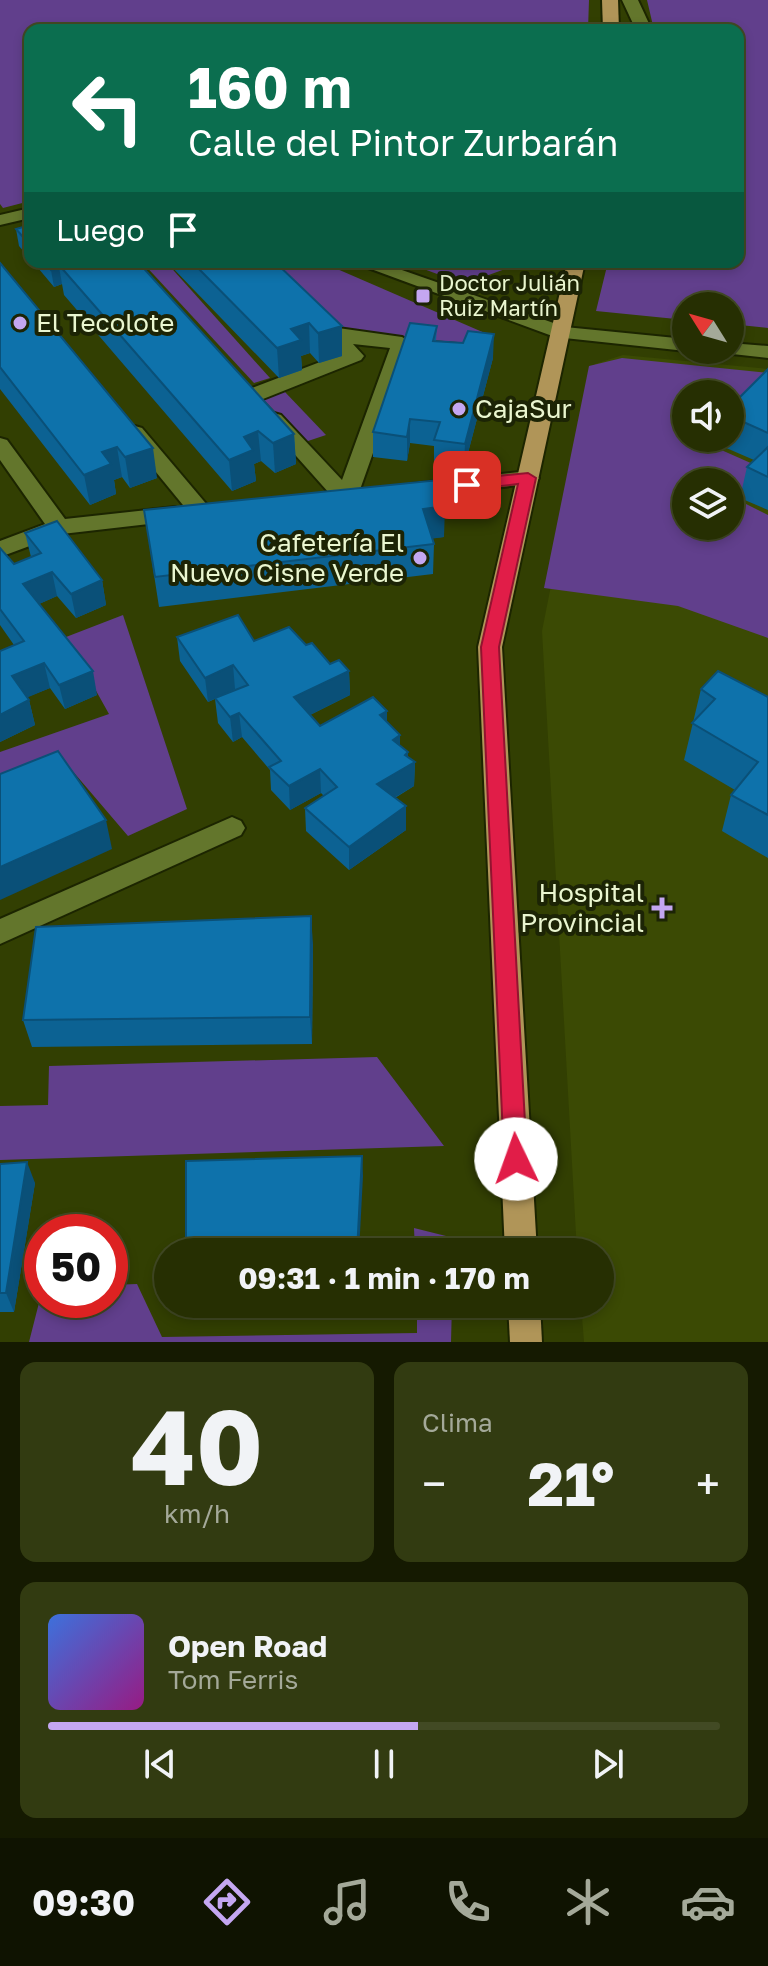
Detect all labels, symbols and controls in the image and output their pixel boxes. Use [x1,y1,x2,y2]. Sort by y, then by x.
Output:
text: 160 m [188,53,352,120]
icon: left [56,56,160,160]
text: Calle del Pintor Zurbarán [188,121,618,164]
icon: arrive [161,208,205,252]
text: Luego [56,212,145,248]
place label: Doctor Julián Ruiz Martín [439,269,580,321]
marker: Doctor Julián Ruiz Martín [414,287,432,305]
north arrow [672,292,744,364]
map controls [672,292,744,540]
place label: El Tecolote [36,307,174,338]
marker: El Tecolote [11,314,29,332]
button: sound [672,380,744,452]
place label: CajaSur [475,393,572,424]
marker: CajaSur [450,400,468,418]
pin [433,451,501,519]
icon: arrive [445,463,489,507]
button: layers [672,468,744,540]
place label: Cafetería El Nuevo Cisne Verde [170,527,404,588]
marker: Cafetería El Nuevo Cisne Verde [411,549,429,567]
place label: Hospital Provincial [520,877,644,938]
marker: Hospital Provincial [651,897,673,919]
position arrow [474,1117,558,1201]
speed limit sign: 50 [24,1214,128,1318]
text: 09:31 · 1 min · 170 m [238,1260,530,1296]
text: 40 [131,1383,263,1508]
text: Clima [422,1407,493,1438]
text: 21° [528,1447,614,1519]
text: − [422,1457,446,1510]
text: + [696,1457,720,1510]
text: km/h [164,1498,230,1529]
text: Open Road [168,1628,327,1664]
text: Tom Ferris [168,1664,298,1695]
icon: previous [138,1742,182,1786]
icon: pause [362,1742,406,1786]
icon: next [586,1742,630,1786]
icon: directions [199,1874,255,1930]
icon: music [319,1874,375,1930]
icon: phone [440,1874,496,1930]
icon: climate [560,1874,616,1930]
icon: car [680,1874,736,1930]
text: 09:30 [32,1881,135,1924]

